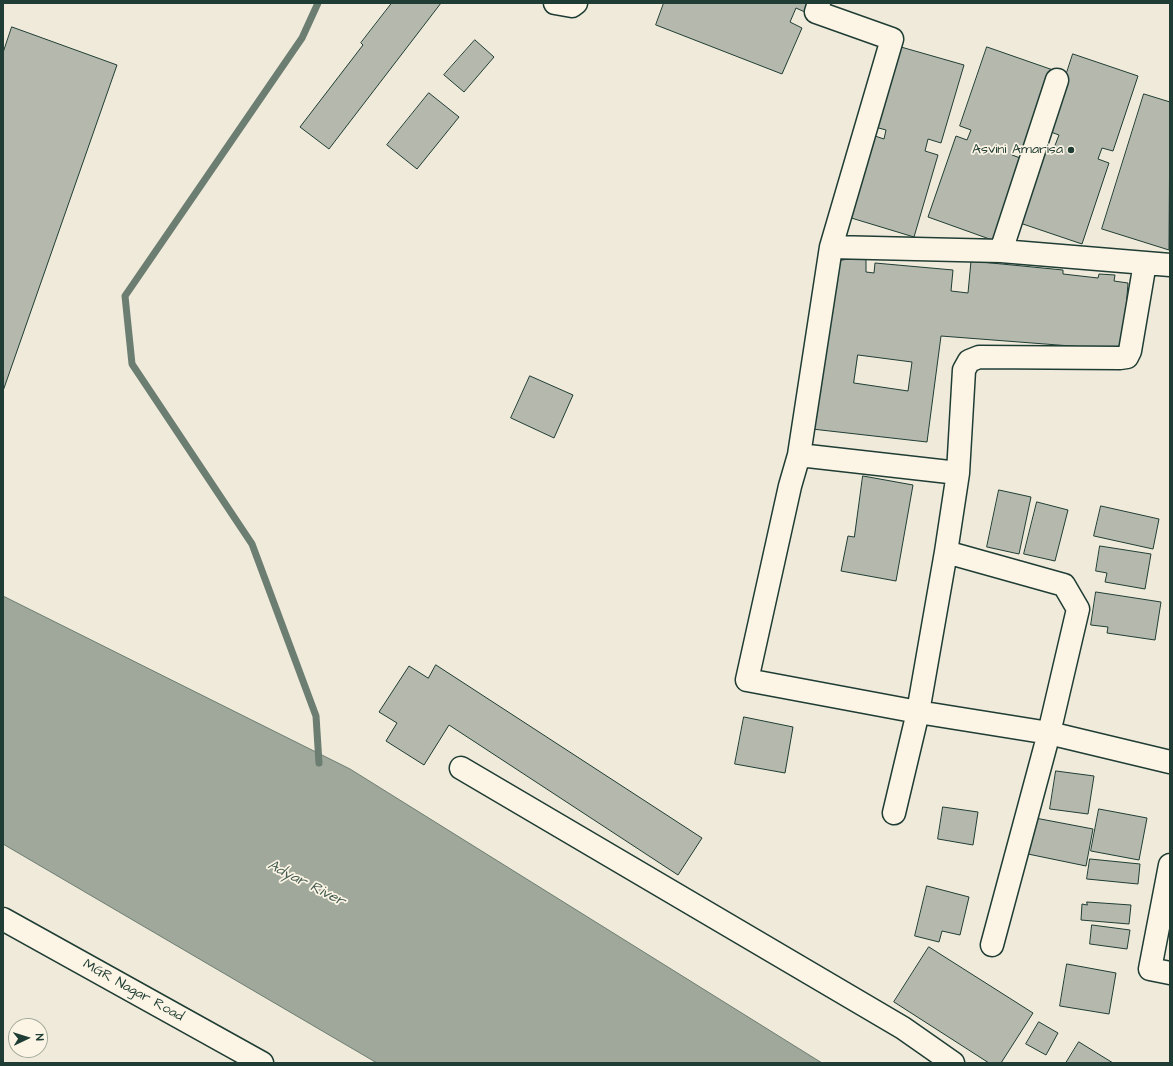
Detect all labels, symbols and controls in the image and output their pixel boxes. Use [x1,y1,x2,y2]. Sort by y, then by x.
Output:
place label: Asvini Amarisa [972,142,1063,158]
marker: Asvini Amarisa [1066,145,1076,155]
water label: Adyar River [264,857,348,911]
street label: MGR Nagar Road [80,956,186,1026]
north arrow [8,1018,48,1058]
text: N [32,1033,47,1041]

